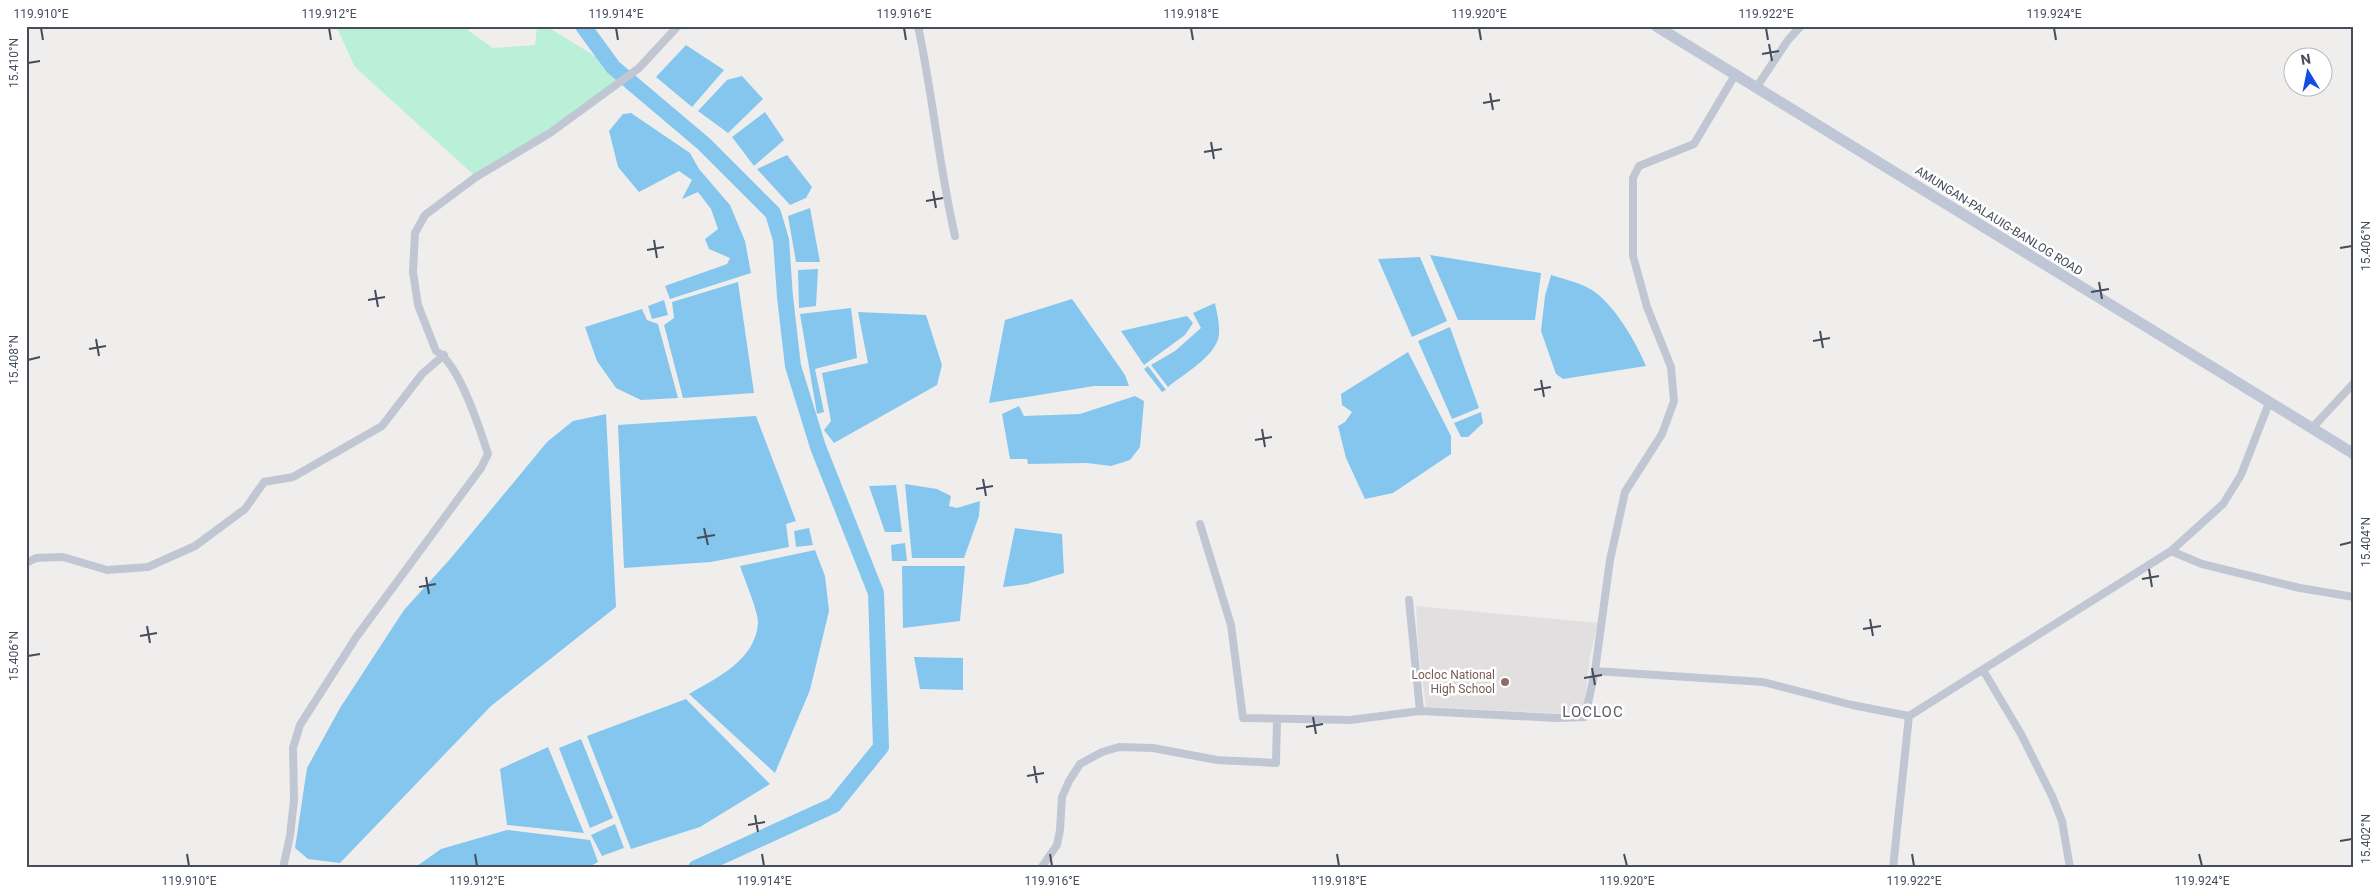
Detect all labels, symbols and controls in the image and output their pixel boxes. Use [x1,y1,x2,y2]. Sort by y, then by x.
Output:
text: 119.910°E [14,7,69,21]
text: 119.912°E [302,7,357,21]
text: 119.914°E [589,7,644,21]
text: 119.916°E [877,7,932,21]
text: 119.918°E [1164,7,1219,21]
text: 119.920°E [1452,7,1507,21]
text: 119.922°E [1739,7,1794,21]
text: 119.924°E [2027,7,2082,21]
text: 15.410°N [7,38,21,88]
north arrow [2282,48,2332,98]
text: N [2299,50,2312,68]
street label: AMUNGAN-PALAUIG-BANLOG ROAD [1913,164,2085,279]
text: 15.406°N [2359,221,2373,271]
text: 15.408°N [7,335,21,385]
text: 15.404°N [2359,517,2373,567]
text: 15.406°N [7,631,21,681]
place label: Locloc National High School [1412,668,1495,696]
marker: Locloc National High School [1499,676,1511,688]
district label: LOCLOC [1562,703,1624,721]
text: 15.402°N [2359,814,2373,864]
text: 119.910°E [162,874,217,888]
text: 119.912°E [450,874,505,888]
text: 119.914°E [737,874,792,888]
text: 119.916°E [1025,874,1080,888]
text: 119.918°E [1312,874,1367,888]
text: 119.920°E [1600,874,1655,888]
text: 119.922°E [1887,874,1942,888]
text: 119.924°E [2175,874,2230,888]

